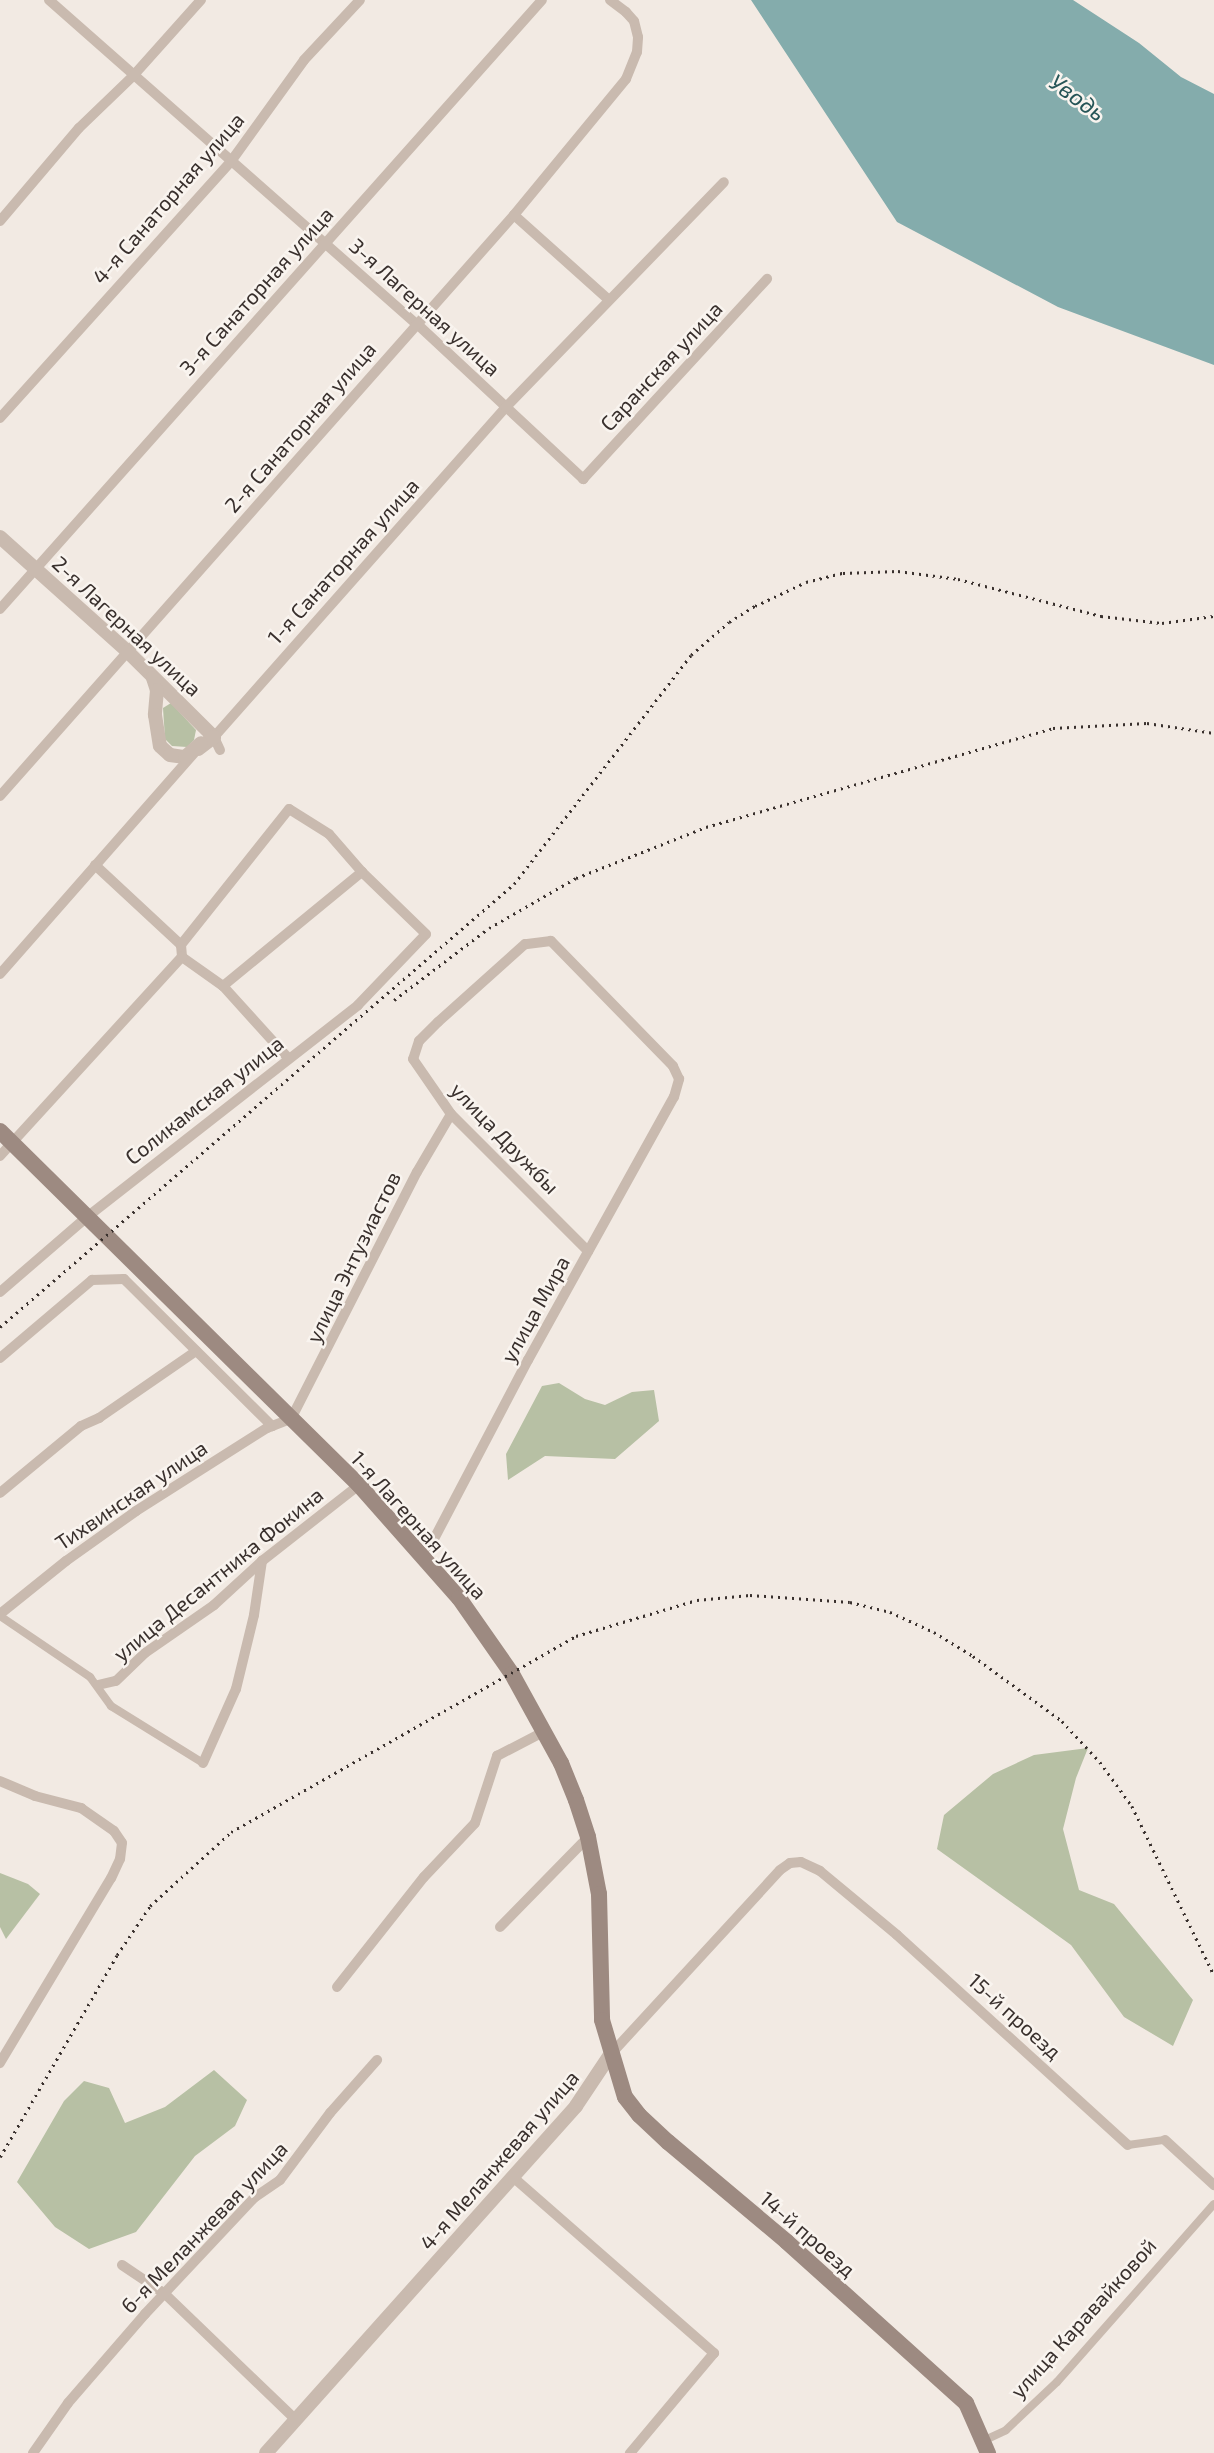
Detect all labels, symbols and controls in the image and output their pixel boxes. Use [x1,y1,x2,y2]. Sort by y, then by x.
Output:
water label: Уводь [1045,67,1111,127]
street label: 4-я Санаторная улица [87,107,249,289]
street label: 3-я Санаторная улица [174,202,338,380]
street label: 3-я Лагерная улица [344,233,506,381]
street label: Саранская улица [595,296,727,436]
street label: 2-я Санаторная улица [219,337,381,517]
street label: 1-я Санаторная улица [262,473,424,649]
street label: 2-я Лагерная улица [47,551,207,701]
street label: Соликамская улица [120,1030,288,1170]
street label: улица Дружбы [446,1077,564,1199]
street label: улица Энтузиастов [301,1167,405,1347]
street label: улица Мира [495,1251,575,1367]
street label: Тихвинская улица [50,1435,212,1555]
street label: 1-я Лагерная улица [346,1446,492,1604]
street label: улица Десантника Фокина [108,1482,328,1666]
street label: 15-й проезд [963,1968,1067,2064]
street label: 4-я Меланжевая улица [414,2065,584,2255]
street label: 6-я Меланжевая улица [116,2136,292,2318]
street label: 14-й проезд [755,2186,861,2282]
street label: улица Каравайковой [1005,2233,1161,2403]

